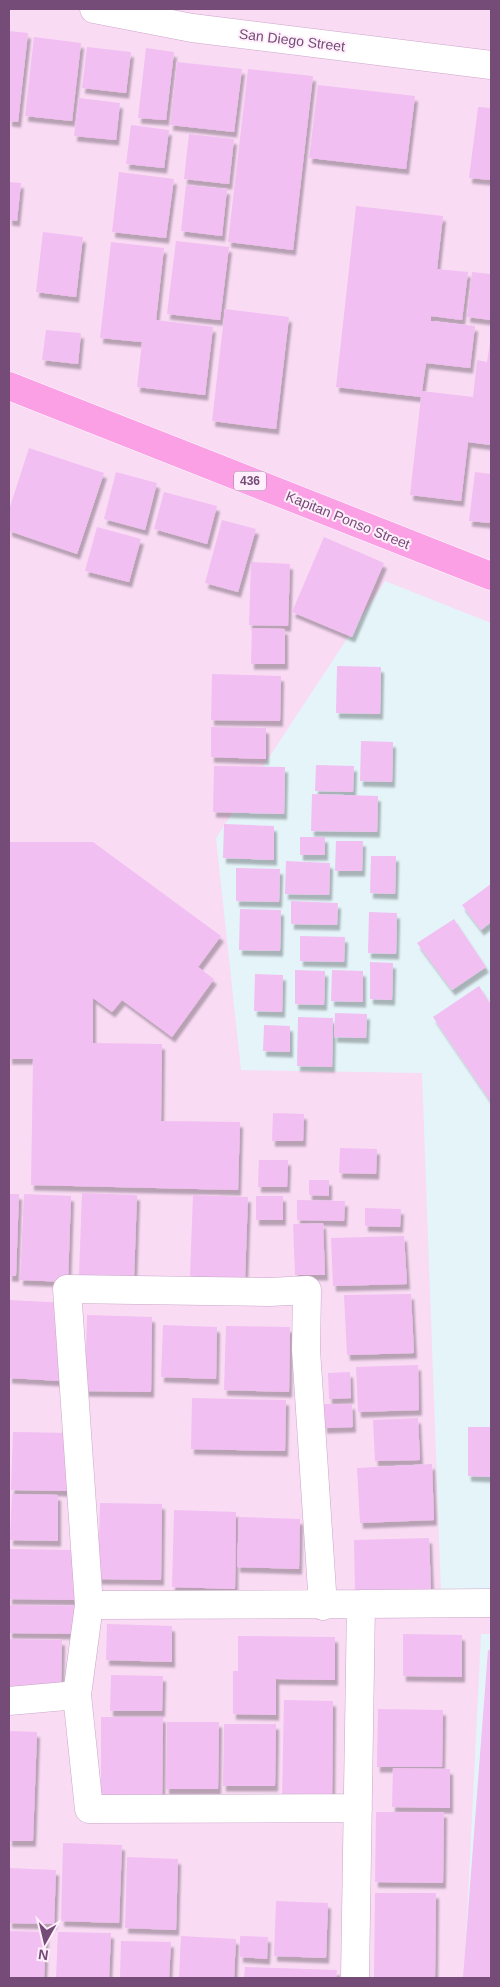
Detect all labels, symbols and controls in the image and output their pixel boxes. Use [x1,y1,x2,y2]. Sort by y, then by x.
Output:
street label: San Diego Street [238,26,346,54]
road number: 436 [234,472,266,491]
street label: Kapitan Ponso Street [284,488,412,552]
north arrow [20,1917,70,1967]
text: N [37,1946,49,1964]

